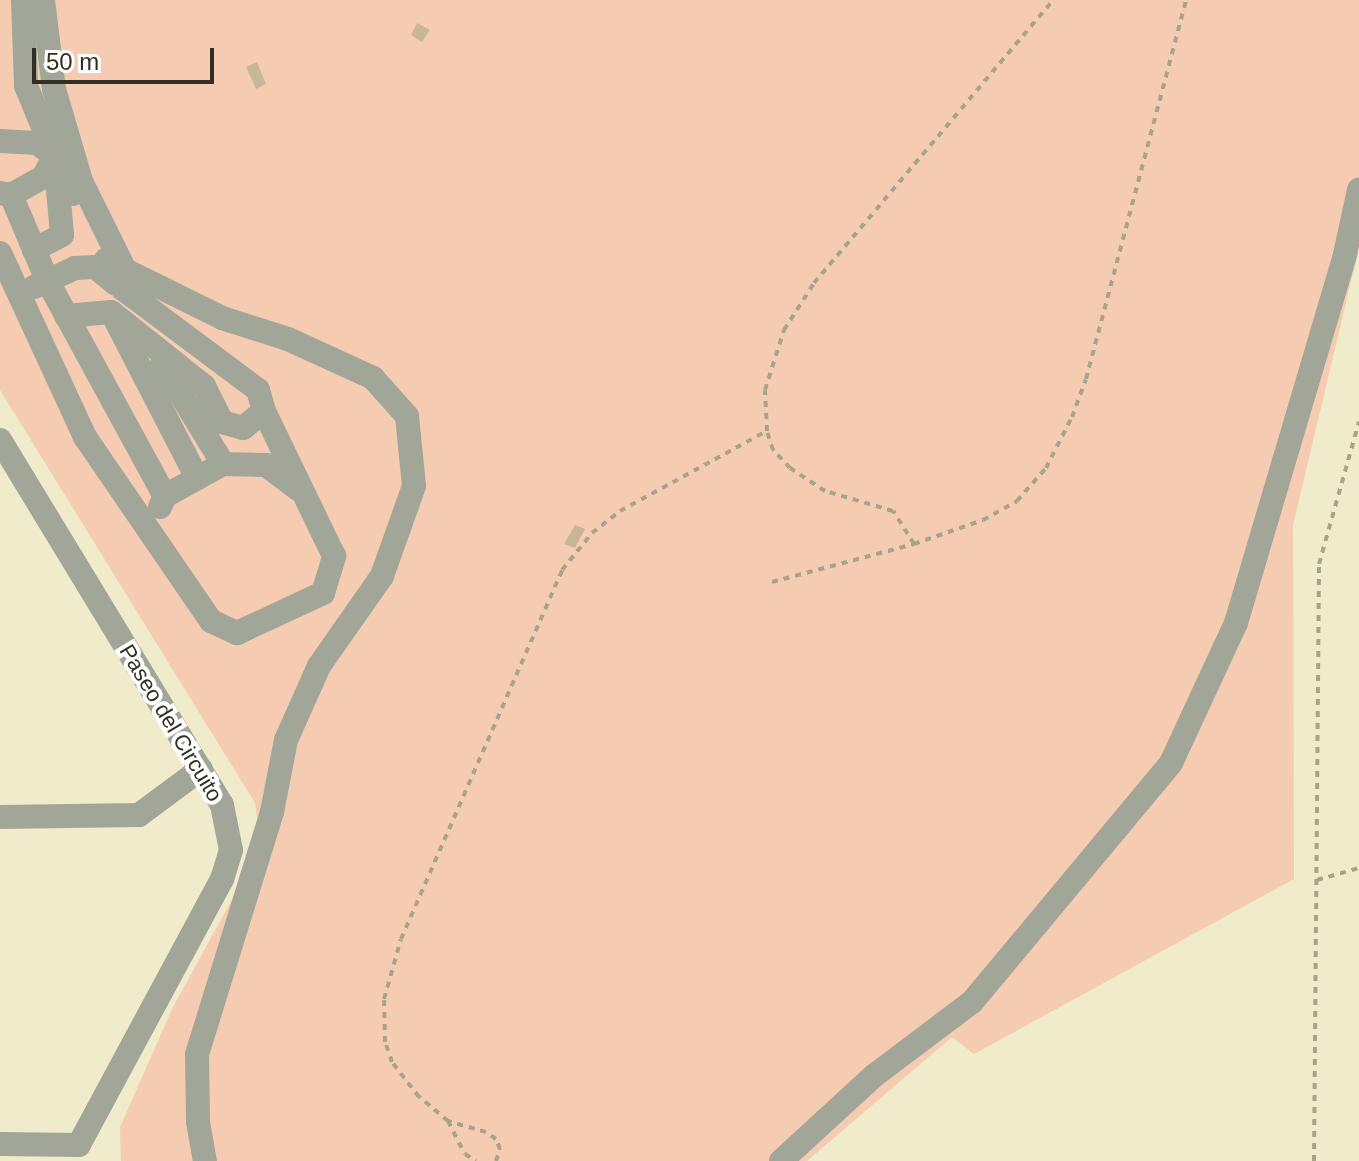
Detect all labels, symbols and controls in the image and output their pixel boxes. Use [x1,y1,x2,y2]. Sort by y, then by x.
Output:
scale bar [36,32,218,82]
text: 50 m [46,48,99,75]
street label: Paseo del Circuito [114,640,228,806]

